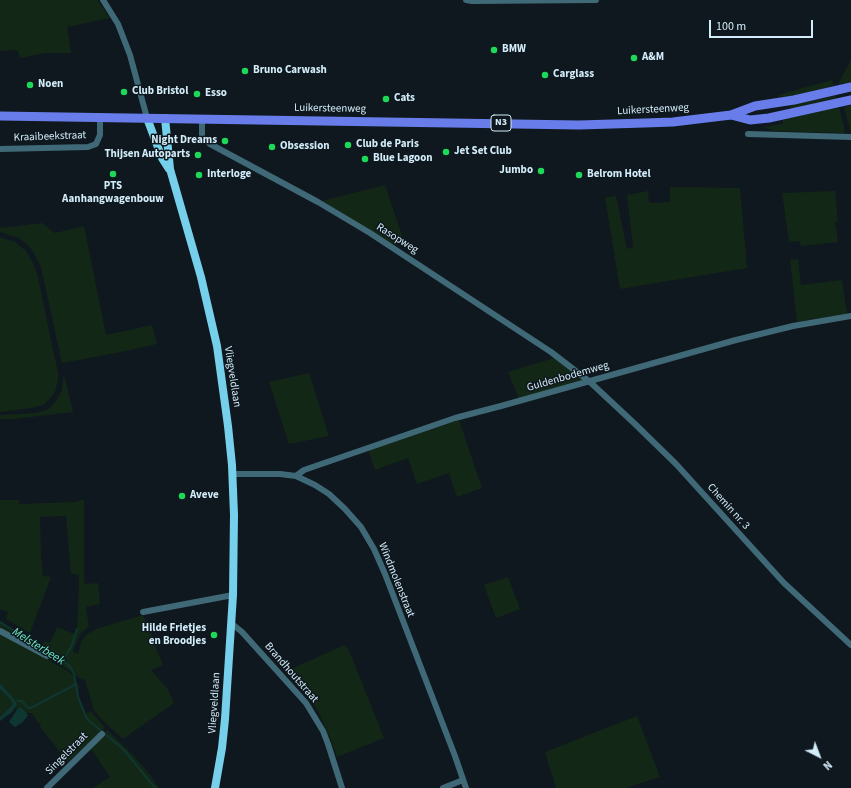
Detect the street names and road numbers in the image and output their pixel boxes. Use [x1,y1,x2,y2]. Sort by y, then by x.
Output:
street label: Luikersteenweg [294,102,366,116]
street label: Luikersteenweg [617,102,689,118]
road number: N3 [491,115,511,131]
street label: Kraaibeekstraat [14,129,86,145]
street label: Rasopweg [374,221,420,257]
street label: Vliegveldlaan [221,346,243,408]
street label: Guldenbodemweg [526,359,610,395]
street label: Chemin nr. 3 [704,481,752,533]
street label: Windmolenstraat [375,541,417,619]
street label: Brandhoutstraat [261,640,321,706]
street label: Vliegveldlaan [206,672,224,734]
street label: Singelstraat [43,730,91,778]

